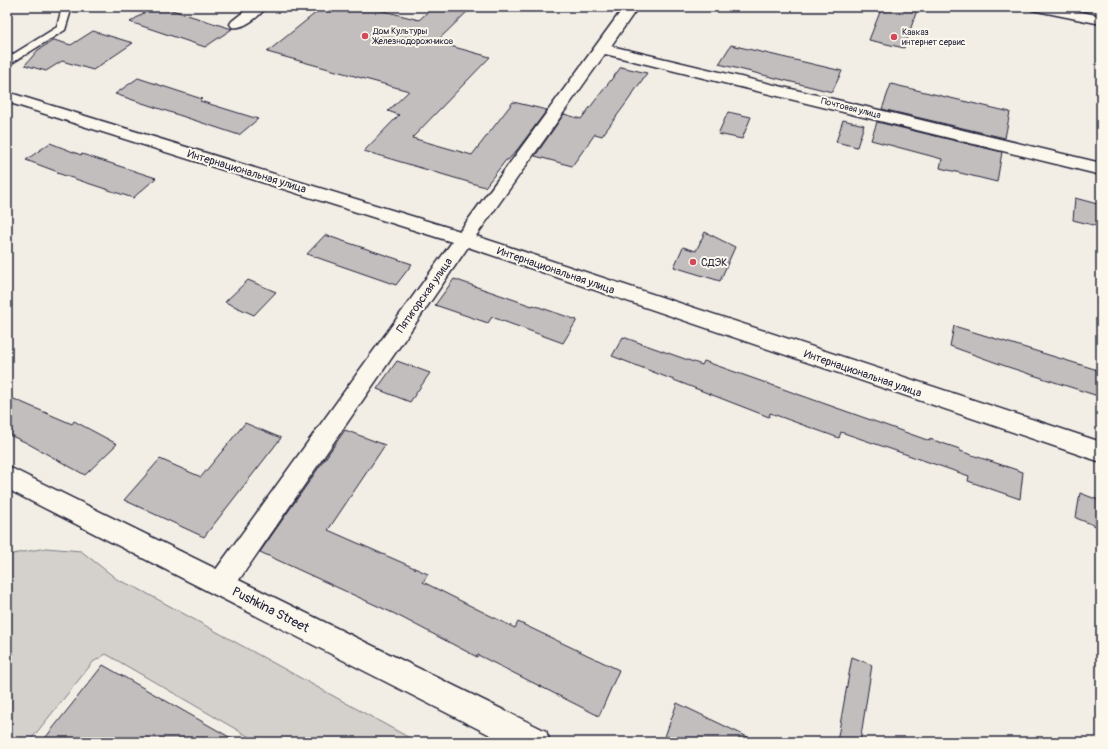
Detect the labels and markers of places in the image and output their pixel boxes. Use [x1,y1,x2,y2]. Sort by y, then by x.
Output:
place label: Дом Культуры Железнодорожников [371,26,453,47]
place label: Кавказ интернет сервис [902,27,966,48]
marker: Дом Культуры Железнодорожников [360,31,370,41]
marker: Кавказ интернет сервис [889,32,899,42]
place label: СДЭК [701,256,727,269]
marker: СДЭК [688,257,698,267]

